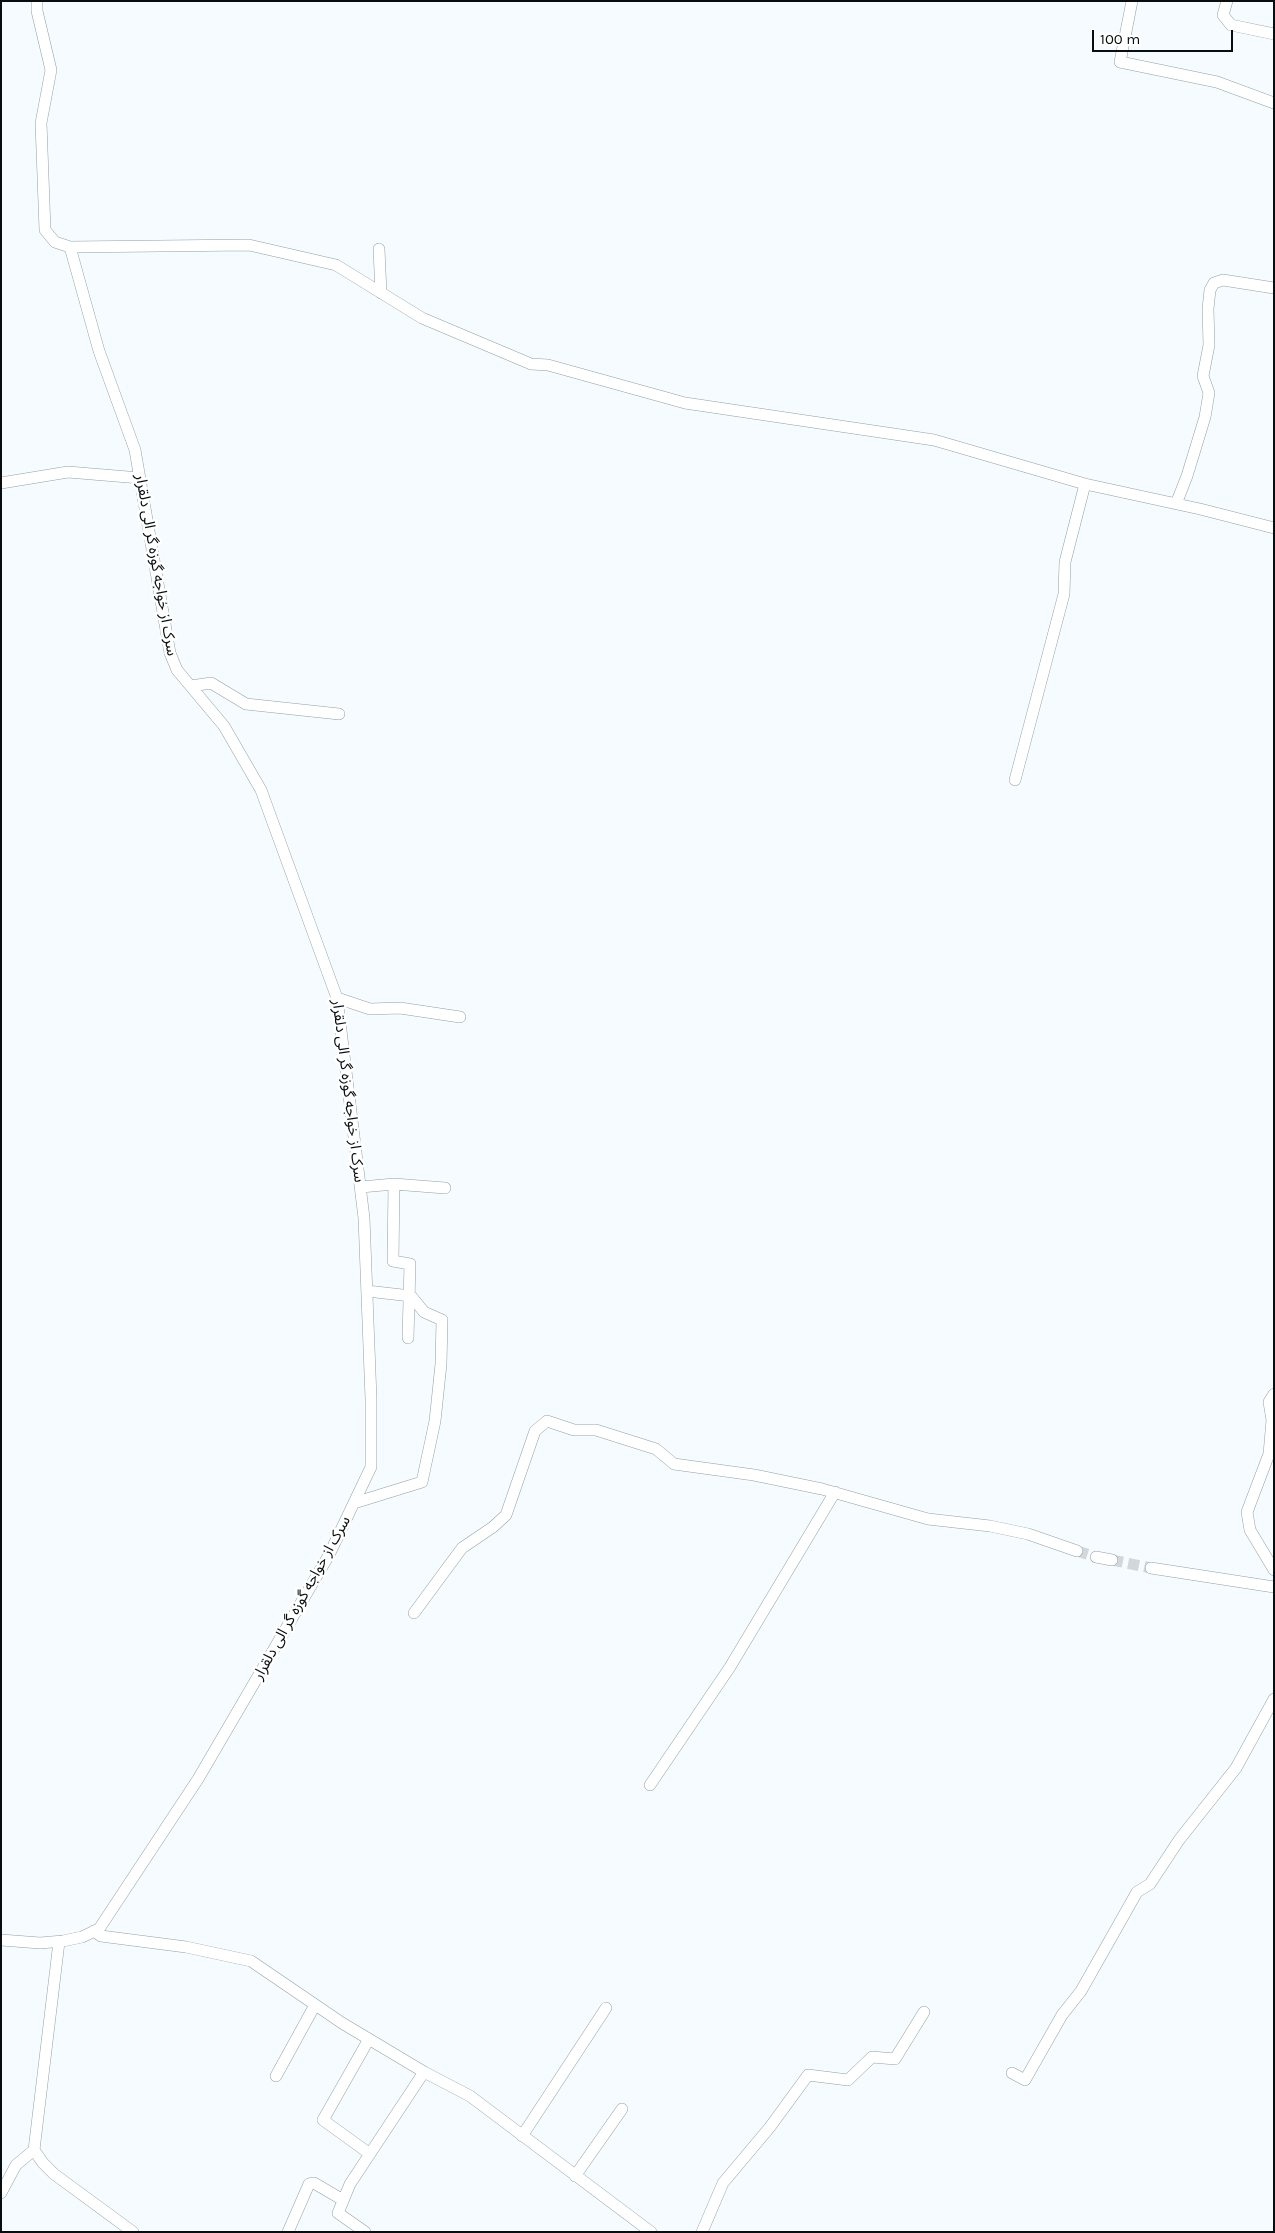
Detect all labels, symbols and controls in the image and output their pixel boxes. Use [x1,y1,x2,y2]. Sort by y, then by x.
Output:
scale bar [1095,20,1236,52]
text: 100 m [1100,30,1140,48]
street label: سرک از خواجه گوزه گر الی دلقرار [131,473,181,657]
street label: سرک از خواجه گوزه گر الی دلقرار [328,998,368,1184]
street label: سرک از خواجه گوزه گر الی دلقرار [249,1513,355,1683]

